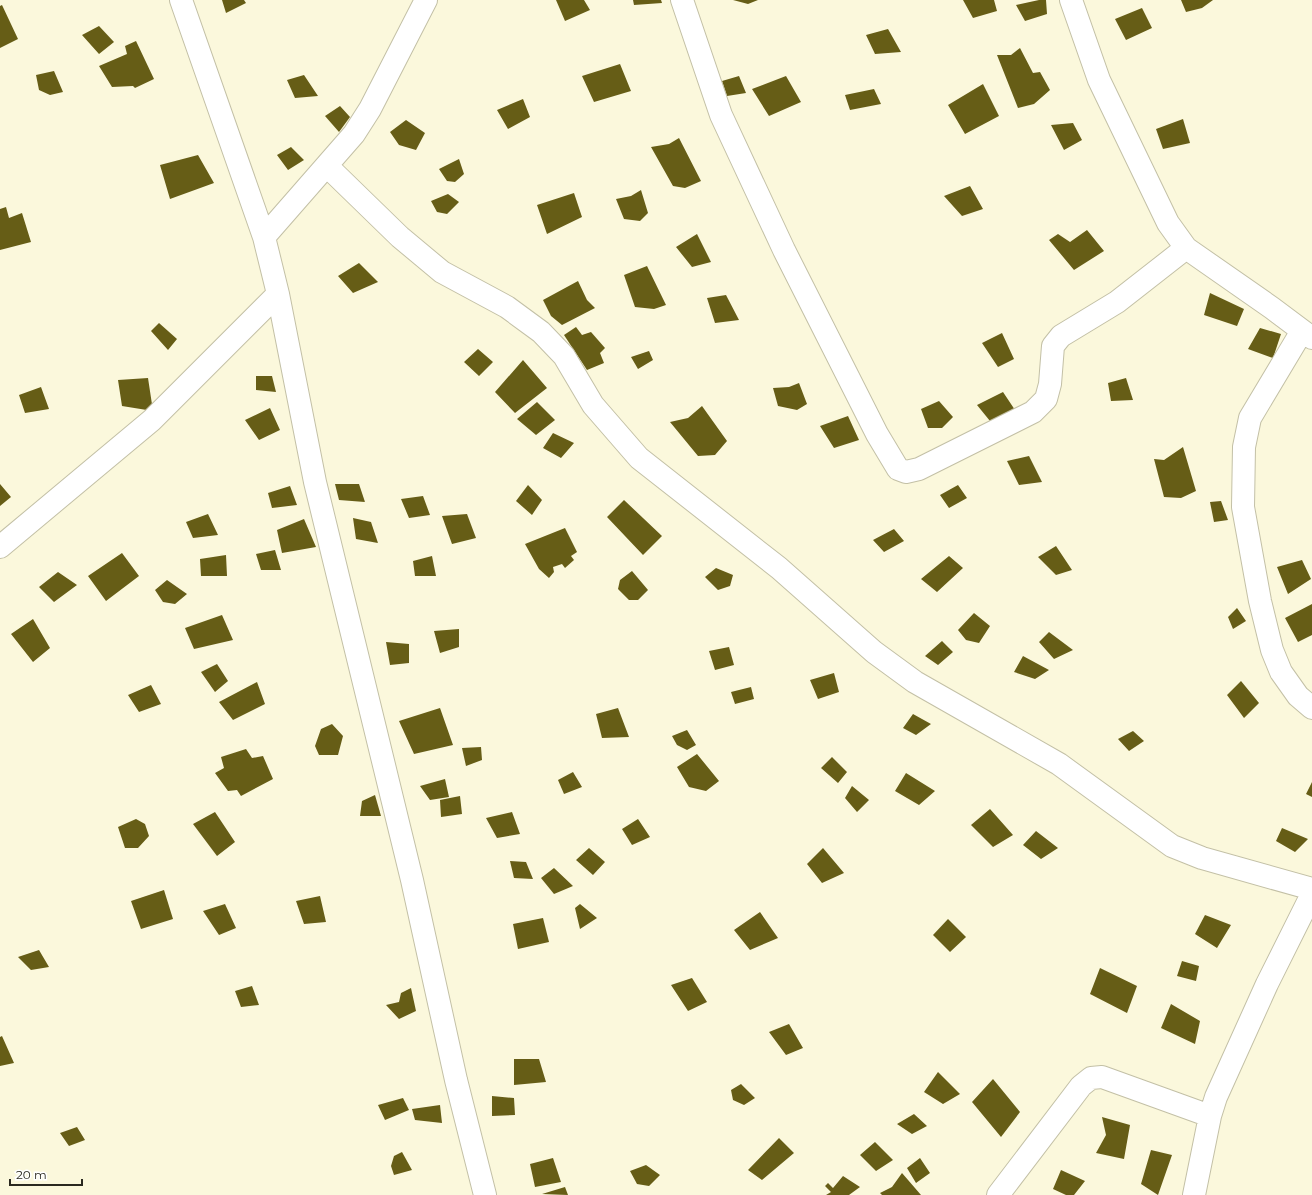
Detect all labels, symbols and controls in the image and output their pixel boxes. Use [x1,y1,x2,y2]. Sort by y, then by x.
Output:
scale bar [10,1161,82,1187]
text: 20 m [16,1167,47,1182]

